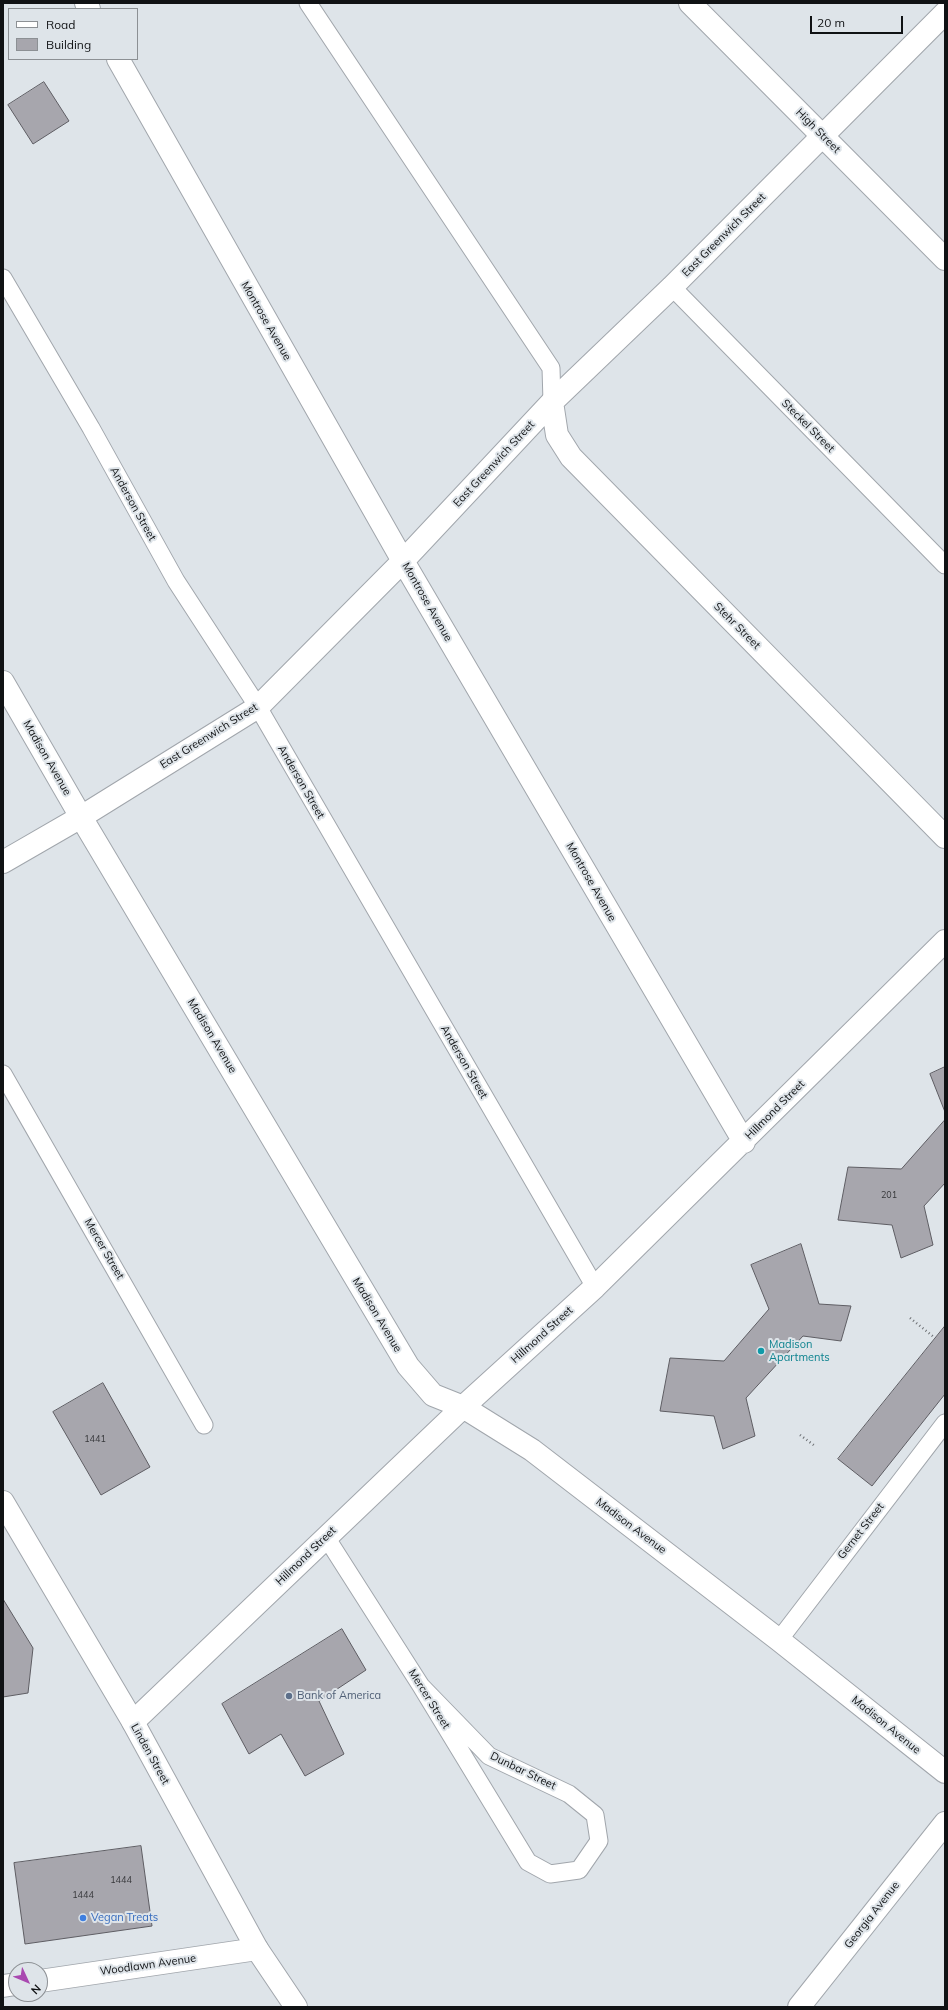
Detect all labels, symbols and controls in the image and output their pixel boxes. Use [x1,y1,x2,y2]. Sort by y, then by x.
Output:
legend [8,8,138,60]
scale bar [812,8,905,34]
text: 20 m [817,15,845,30]
text: Road [46,17,75,32]
text: Building [46,37,91,52]
street label: High Street [793,106,843,156]
street label: East Greenwich Street [679,190,769,280]
street label: Montrose Avenue [238,279,294,363]
street label: Steckel Street [779,397,837,455]
street label: East Greenwich Street [451,418,537,510]
street label: Anderson Street [107,465,159,543]
street label: Montrose Avenue [399,560,455,644]
street label: Stehr Street [711,600,763,652]
street label: East Greenwich Street [158,701,260,771]
street label: Madison Avenue [20,718,74,798]
street label: Anderson Street [275,743,327,821]
street label: Montrose Avenue [563,840,619,924]
street label: Madison Avenue [185,996,239,1076]
street label: Anderson Street [438,1023,490,1101]
street label: Hillmond Street [743,1078,807,1142]
house number: 201 [881,1190,897,1200]
street label: Mercer Street [81,1216,127,1282]
street label: Madison Avenue [350,1275,404,1355]
street label: Hillmond Street [508,1304,576,1366]
place label: Madison Apartments [769,1338,830,1364]
marker: Madison Apartments [756,1346,766,1356]
house number: 1441 [84,1434,106,1444]
street label: Madison Avenue [593,1495,669,1557]
street label: Gernet Street [835,1500,887,1562]
street label: Hillmond Street [273,1524,339,1588]
street label: Mercer Street [405,1667,453,1731]
place label: Bank of America [297,1689,381,1703]
marker: Bank of America [284,1691,294,1701]
street label: Madison Avenue [849,1693,923,1757]
street label: Linden Street [128,1721,172,1787]
street label: Dunbar Street [488,1749,558,1793]
house number: 1444 [110,1875,132,1885]
street label: Georgia Avenue [842,1879,902,1951]
house number: 1444 [72,1890,94,1900]
place label: Vegan Treats [91,1911,158,1925]
marker: Vegan Treats [78,1913,88,1923]
street label: Woodlawn Avenue [99,1952,197,1978]
north arrow [8,1962,48,2002]
text: N [28,1982,44,1997]

